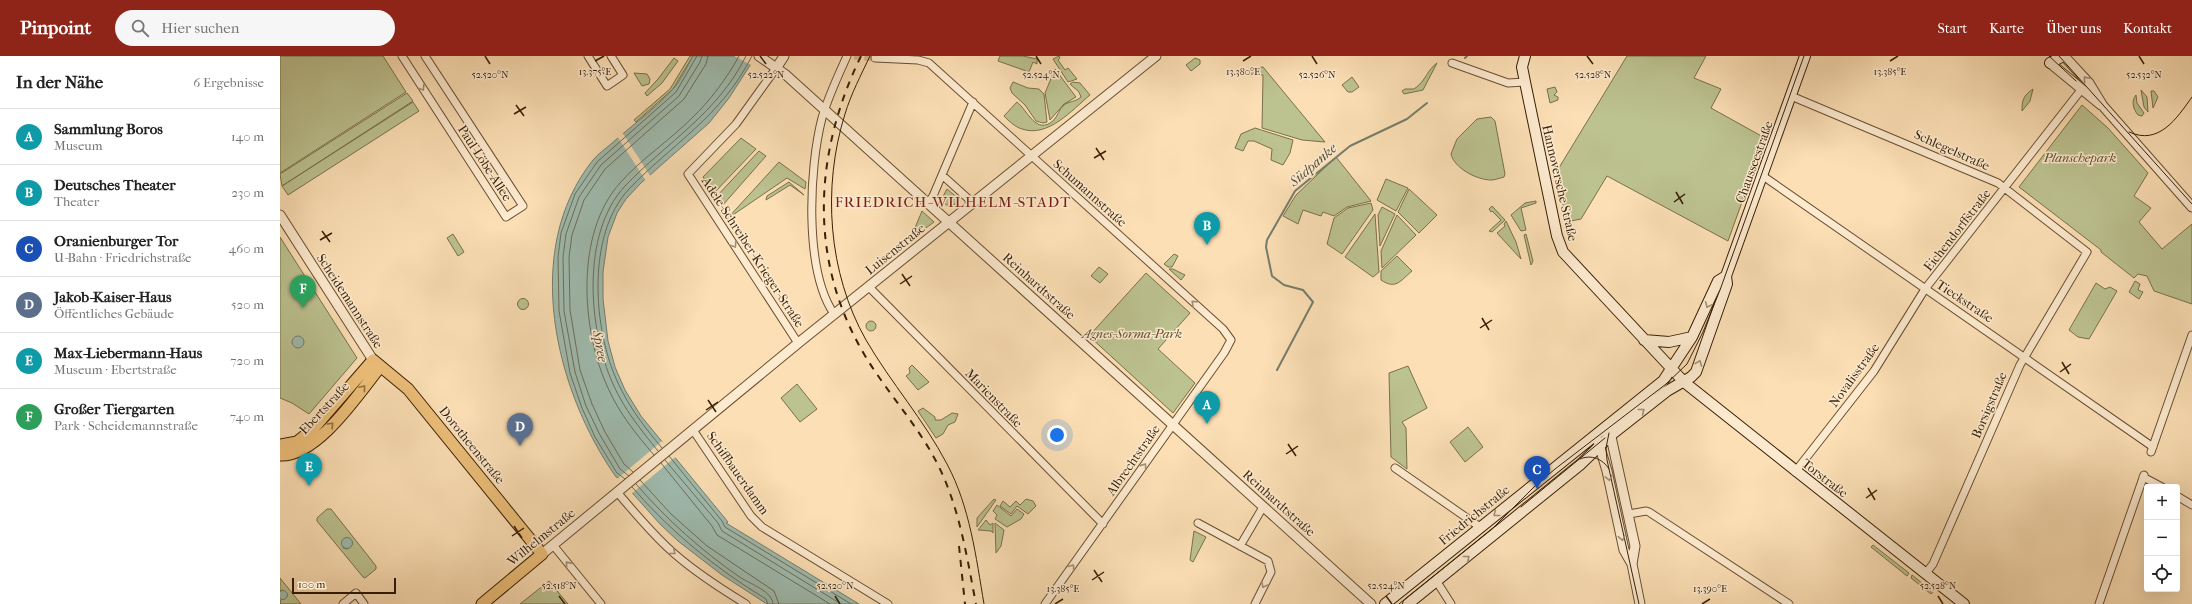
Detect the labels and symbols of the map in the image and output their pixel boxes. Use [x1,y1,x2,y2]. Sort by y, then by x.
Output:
text: 13.375°E [579,66,611,78]
text: 13.380°E [1226,66,1260,78]
text: 13.385°E [1874,66,1906,78]
text: 52.520°N [471,69,509,81]
text: 52.522°N [748,69,785,81]
text: 52.524°N [1022,69,1060,81]
text: 52.526°N [1298,69,1336,81]
text: 52.528°N [1575,69,1612,81]
text: 52.532°N [2126,69,2162,81]
one-way arrow [2083,77,2090,84]
one-way arrow [417,83,424,90]
street label: Chausseestraße [1732,118,1776,205]
street label: Paul-Löbe-Allee [455,122,515,204]
street label: Hannoversche Straße [1539,123,1581,243]
street label: Schlegelstraße [1912,127,1993,174]
water label: Südpanke [1285,140,1340,191]
park label: Planschepark [2043,150,2117,165]
street label: Schumannstraße [1050,156,1130,230]
street label: Adele-Schreiber-Krieger-Straße [698,173,808,331]
street label: Eichendorffstraße [1920,186,1994,274]
district label: FRIEDRICH-WILHELM-STADT [835,193,1071,211]
pin: B [1194,212,1220,245]
street label: Luisenstraße [862,220,928,278]
one-way arrow [729,241,736,248]
street label: Reinhardtstraße [1000,250,1079,323]
street label: Scheidemannstraße [314,251,386,352]
pin: F [290,275,316,308]
street label: Tieckstraße [1934,276,1997,326]
one-way arrow [1705,300,1713,308]
one-way arrow [1192,301,1199,308]
park label: Agnes-Sorma-Park [1080,326,1182,341]
water label: Spree [588,328,611,364]
street label: Novalisstraße [1826,340,1882,410]
one-way arrow [1694,360,1702,367]
street label: Marienstraße [962,366,1026,431]
street label: Borsigstraße [1968,369,2010,440]
street label: Ebertstraße [296,378,352,437]
one-way arrow [358,385,365,392]
pin: A [1194,391,1220,424]
street label: Dorotheenstraße [436,403,508,487]
one-way arrow [1637,408,1644,415]
pin: D [507,413,533,446]
street label: Albrechtstraße [1103,421,1163,499]
one-way arrow [326,422,334,430]
your location [1047,425,1067,445]
street label: Schiffbauerdamm [704,429,772,518]
pin: E [296,453,322,486]
street label: Torstraße [1799,455,1851,501]
pin: C [1524,456,1550,489]
one-way arrow [1139,463,1147,470]
street label: Reinhardtstraße [1240,467,1319,540]
one-way arrow [1604,475,1612,481]
street label: Friedrichstraße [1436,482,1513,548]
street label: Wilhelmstraße [503,505,578,569]
one-way arrow [1494,510,1501,517]
one-way arrow [1617,535,1625,541]
one-way arrow [668,547,675,554]
one-way arrow [1463,555,1470,562]
one-way arrow [566,561,573,568]
one-way arrow [1067,564,1074,571]
scale bar [292,576,396,595]
text: 52.518°N [541,580,577,592]
text: 52.520°N [816,580,854,592]
text: 52.524°N [1367,580,1405,592]
text: 52.528°N [1920,580,1957,592]
one-way arrow [1262,581,1269,589]
text: 13.385°E [1047,583,1079,595]
text: 13.390°E [1693,583,1727,595]

